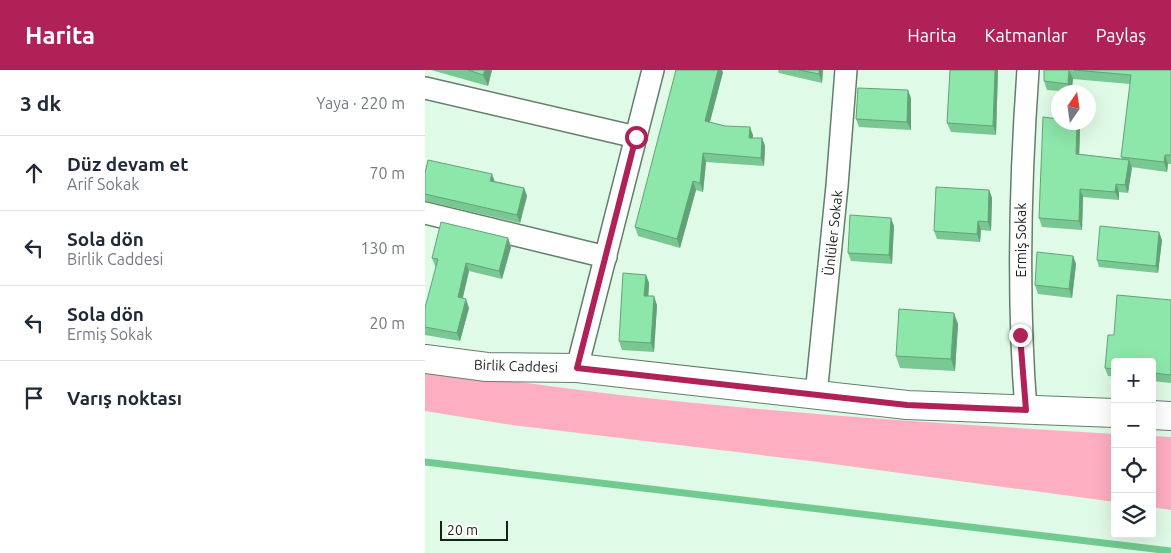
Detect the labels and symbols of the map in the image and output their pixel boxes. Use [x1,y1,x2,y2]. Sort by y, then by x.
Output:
north arrow [1051,85,1096,130]
route start [625,126,648,149]
street label: Ünlüler Sokak [820,189,845,277]
street label: Ermiş Sokak [1013,203,1029,277]
route end [1009,324,1032,347]
street label: Birlik Caddesi [474,357,558,375]
scale bar [440,518,507,541]

